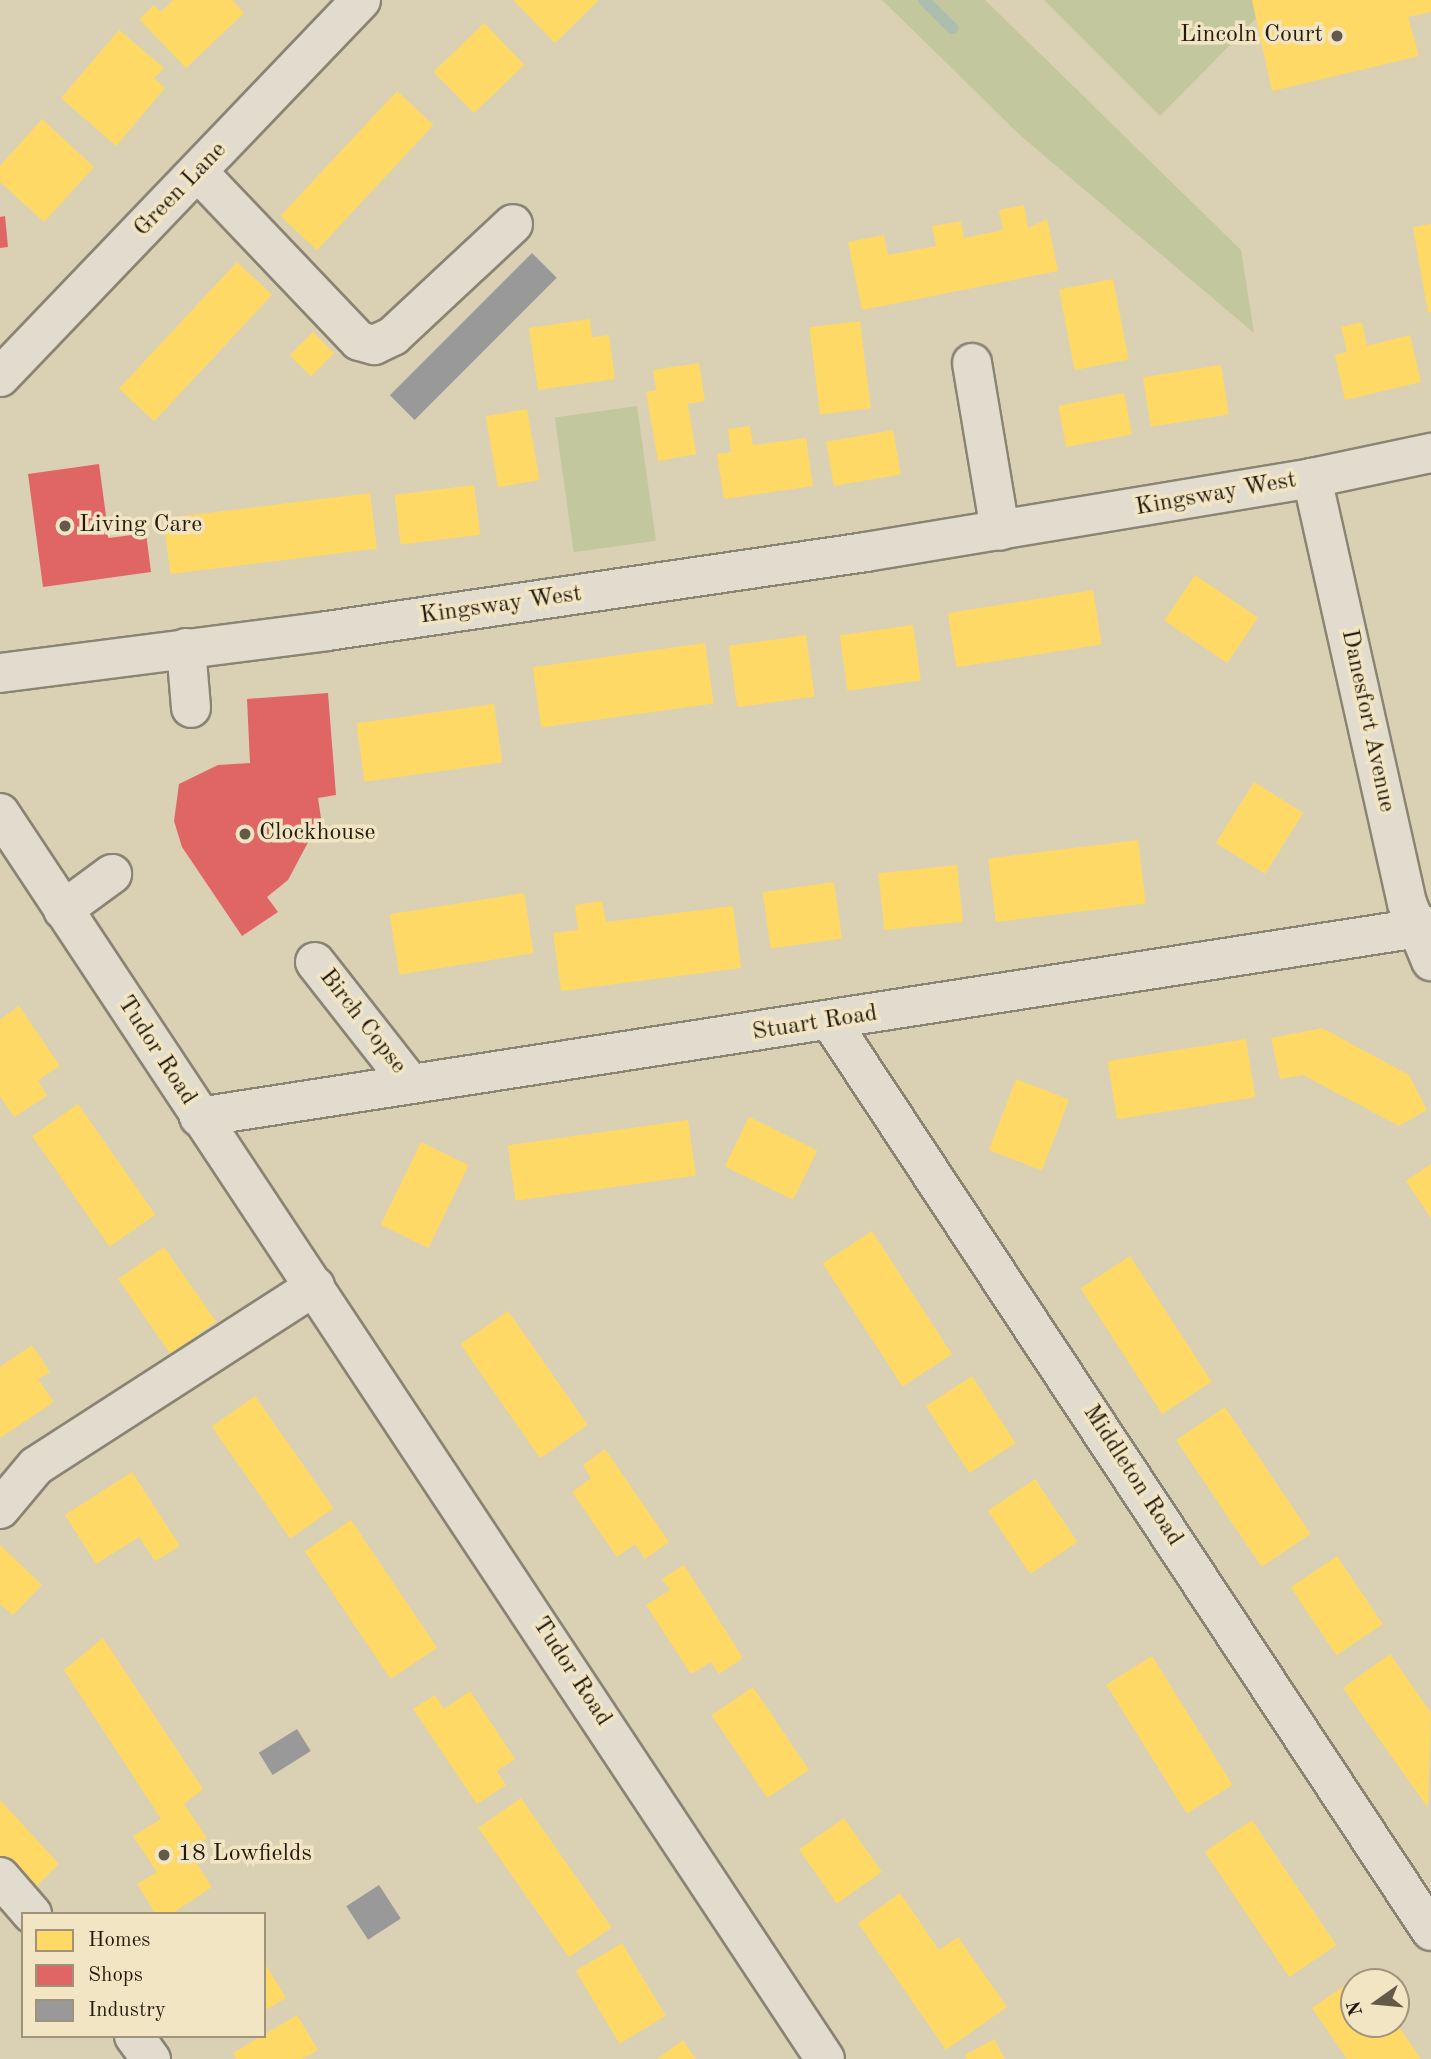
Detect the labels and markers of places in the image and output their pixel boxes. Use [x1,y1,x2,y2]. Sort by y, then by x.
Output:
place label: Lincoln Court [1180,22,1323,50]
marker: Lincoln Court [1329,28,1345,44]
place label: Living Care [79,512,202,540]
marker: Living Care [57,518,73,534]
place label: Clockhouse [259,820,376,848]
marker: Clockhouse [237,826,253,842]
place label: 18 Lowfields [178,1841,312,1869]
marker: 18 Lowfields [156,1847,172,1863]

